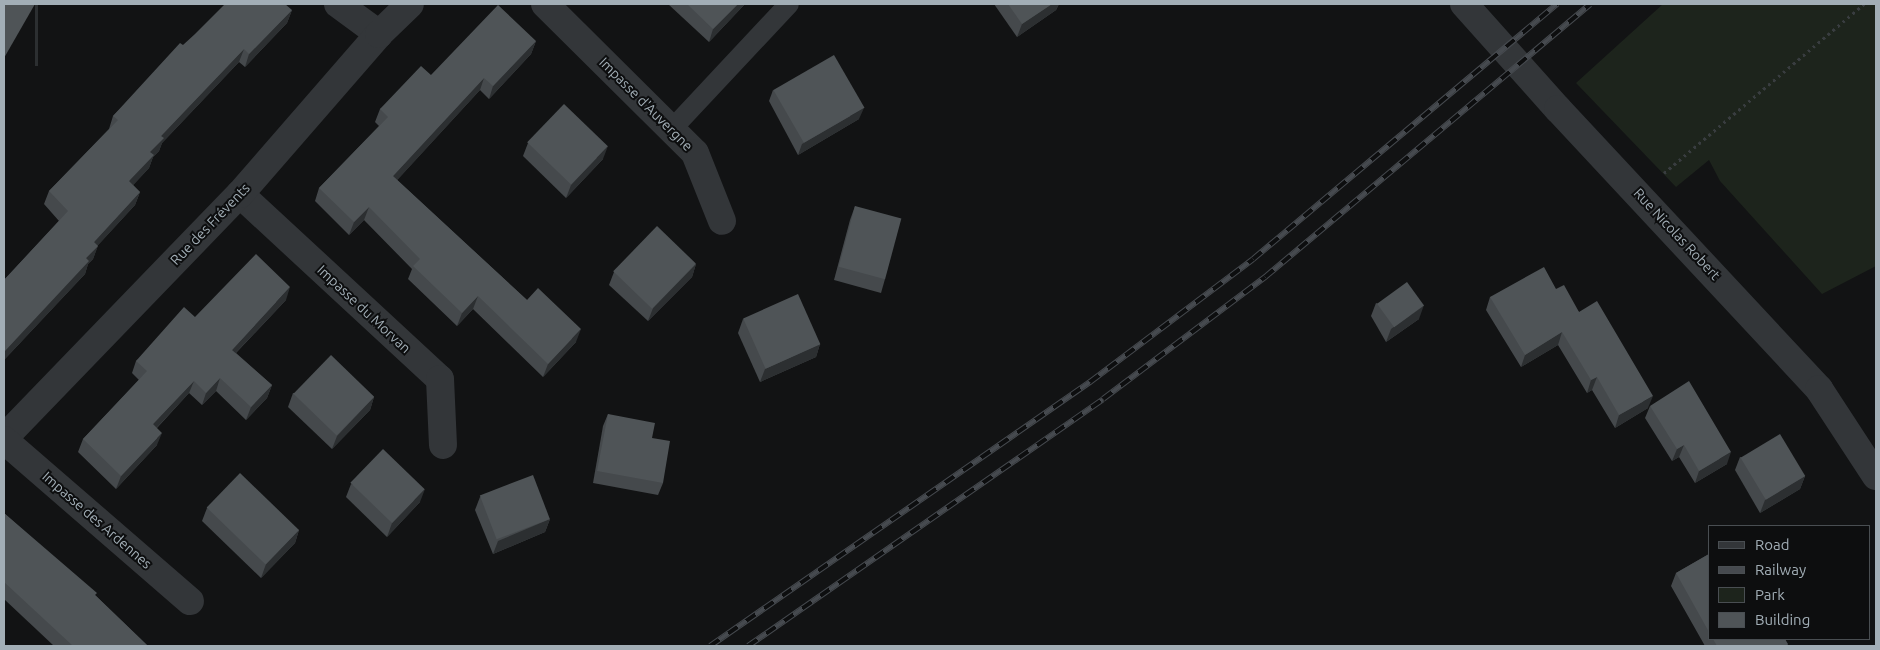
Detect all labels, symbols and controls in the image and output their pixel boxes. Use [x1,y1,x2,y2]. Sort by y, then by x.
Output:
street label: Impasse d'Auvergne [596,54,696,154]
street label: Rue des Frévents [167,180,253,268]
street label: Rue Nicolas Robert [1630,185,1724,283]
street label: Impasse du Morvan [314,261,414,357]
street label: Impasse des Ardennes [39,468,155,572]
legend [1708,525,1870,640]
text: Road [1755,536,1790,553]
text: Railway [1755,561,1806,578]
text: Park [1755,586,1785,603]
text: Building [1755,611,1810,628]

